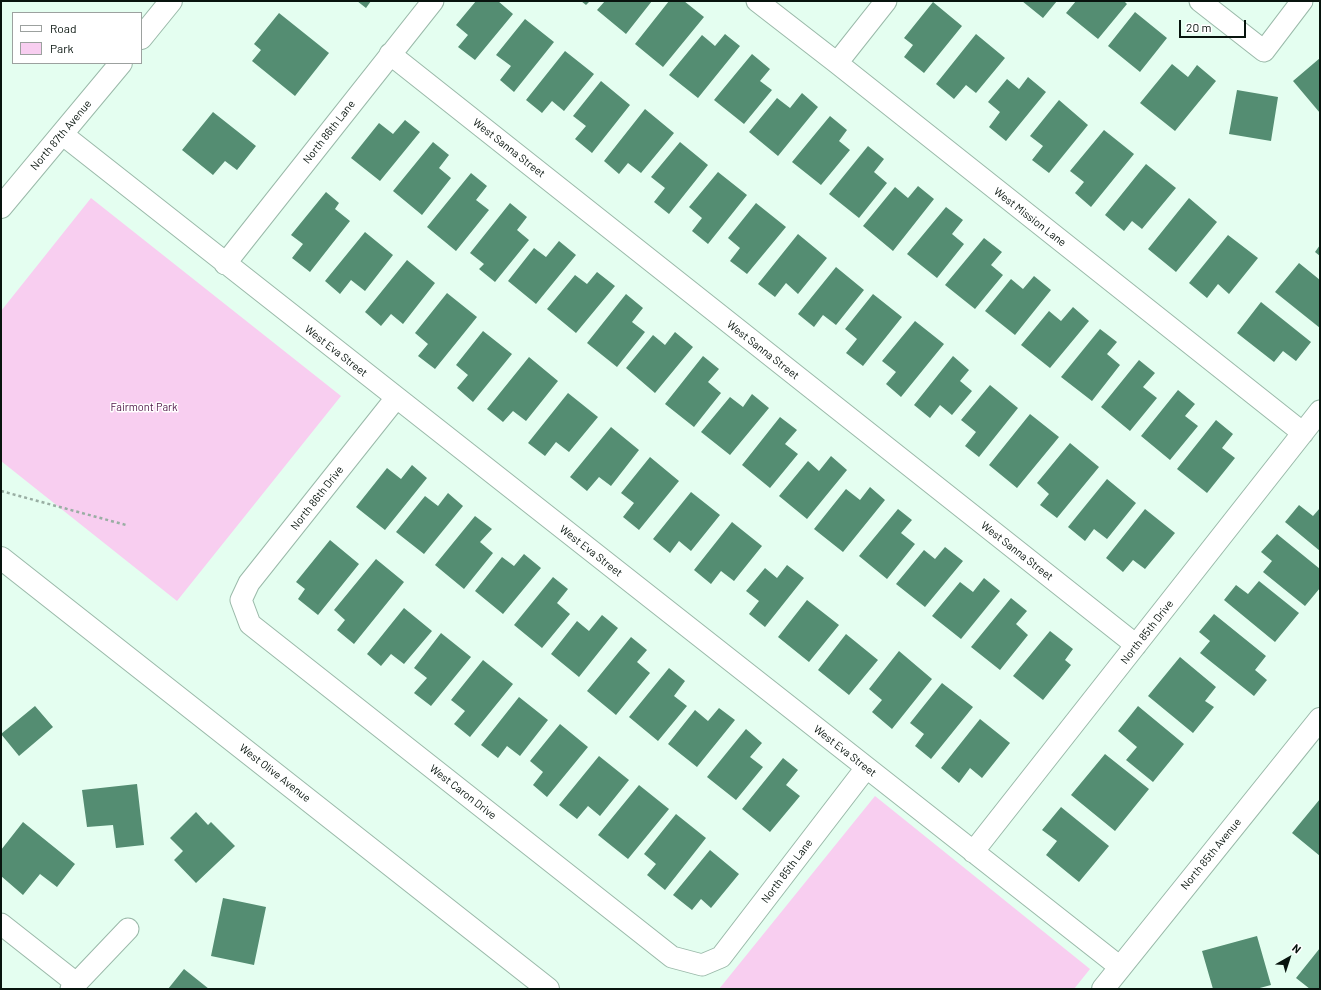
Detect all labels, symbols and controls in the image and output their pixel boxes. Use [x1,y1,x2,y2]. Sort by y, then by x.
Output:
legend [12,12,142,64]
scale bar [1181,12,1248,38]
text: 20 m [1186,20,1212,34]
text: Road [50,21,77,35]
text: Park [50,41,74,55]
street label: North 87th Avenue [28,97,94,173]
street label: North 86th Lane [300,98,358,166]
street label: West Sanna Street [470,116,548,180]
street label: West Mission Lane [991,185,1069,249]
street label: West Sanna Street [724,318,802,382]
street label: West Eva Street [302,322,370,380]
park label: Fairmont Park [110,400,178,414]
street label: North 86th Drive [288,463,346,533]
street label: West Sanna Street [978,519,1056,583]
street label: West Eva Street [557,522,625,580]
street label: North 85th Drive [1118,597,1176,667]
street label: West Eva Street [811,722,879,780]
street label: West Olive Avenue [237,741,313,805]
street label: West Caron Drive [427,762,499,822]
street label: North 85th Avenue [1178,816,1244,892]
street label: North 85th Lane [759,836,815,906]
north arrow [1269,938,1309,978]
text: N [1290,941,1304,956]

